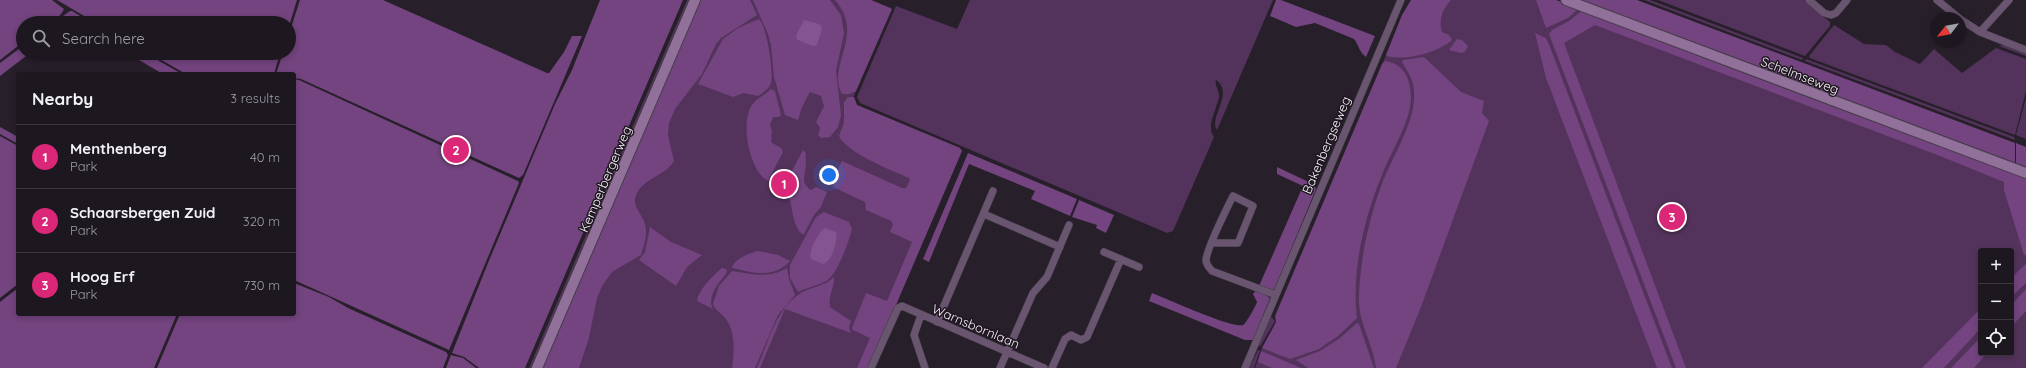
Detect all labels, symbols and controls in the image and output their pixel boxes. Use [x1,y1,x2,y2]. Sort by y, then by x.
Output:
north arrow [1930,12,1966,48]
search box [16,16,296,60]
icon: search [30,27,52,49]
text: Search here [62,29,145,48]
street label: Schelmseweg [1759,53,1841,97]
text: Nearby [32,88,93,109]
text: 3 results [230,90,280,106]
street label: Bakenbergseweg [1298,94,1354,196]
street label: Kemperbergerweg [575,123,635,235]
pin: 2 [443,135,469,165]
text: Menthenberg [70,139,167,158]
text: 1 [42,149,48,165]
text: 40 m [250,149,280,165]
text: Park [70,158,98,174]
your location [819,165,839,185]
pin: 1 [771,169,797,199]
pin: 3 [1659,202,1685,232]
text: Schaarsbergen Zuid [70,203,216,222]
text: 2 [41,213,49,229]
text: 320 m [243,213,280,229]
text: Park [70,222,98,238]
map controls [1978,248,2014,356]
button: + [1978,248,2014,284]
text: Hoog Erf [70,267,135,286]
text: 3 [42,277,48,293]
text: 730 m [243,277,280,293]
button: − [1978,284,2014,320]
text: Park [70,286,98,302]
street label: Warnsbornlaan [930,300,1022,352]
button: locate [1978,320,2014,356]

